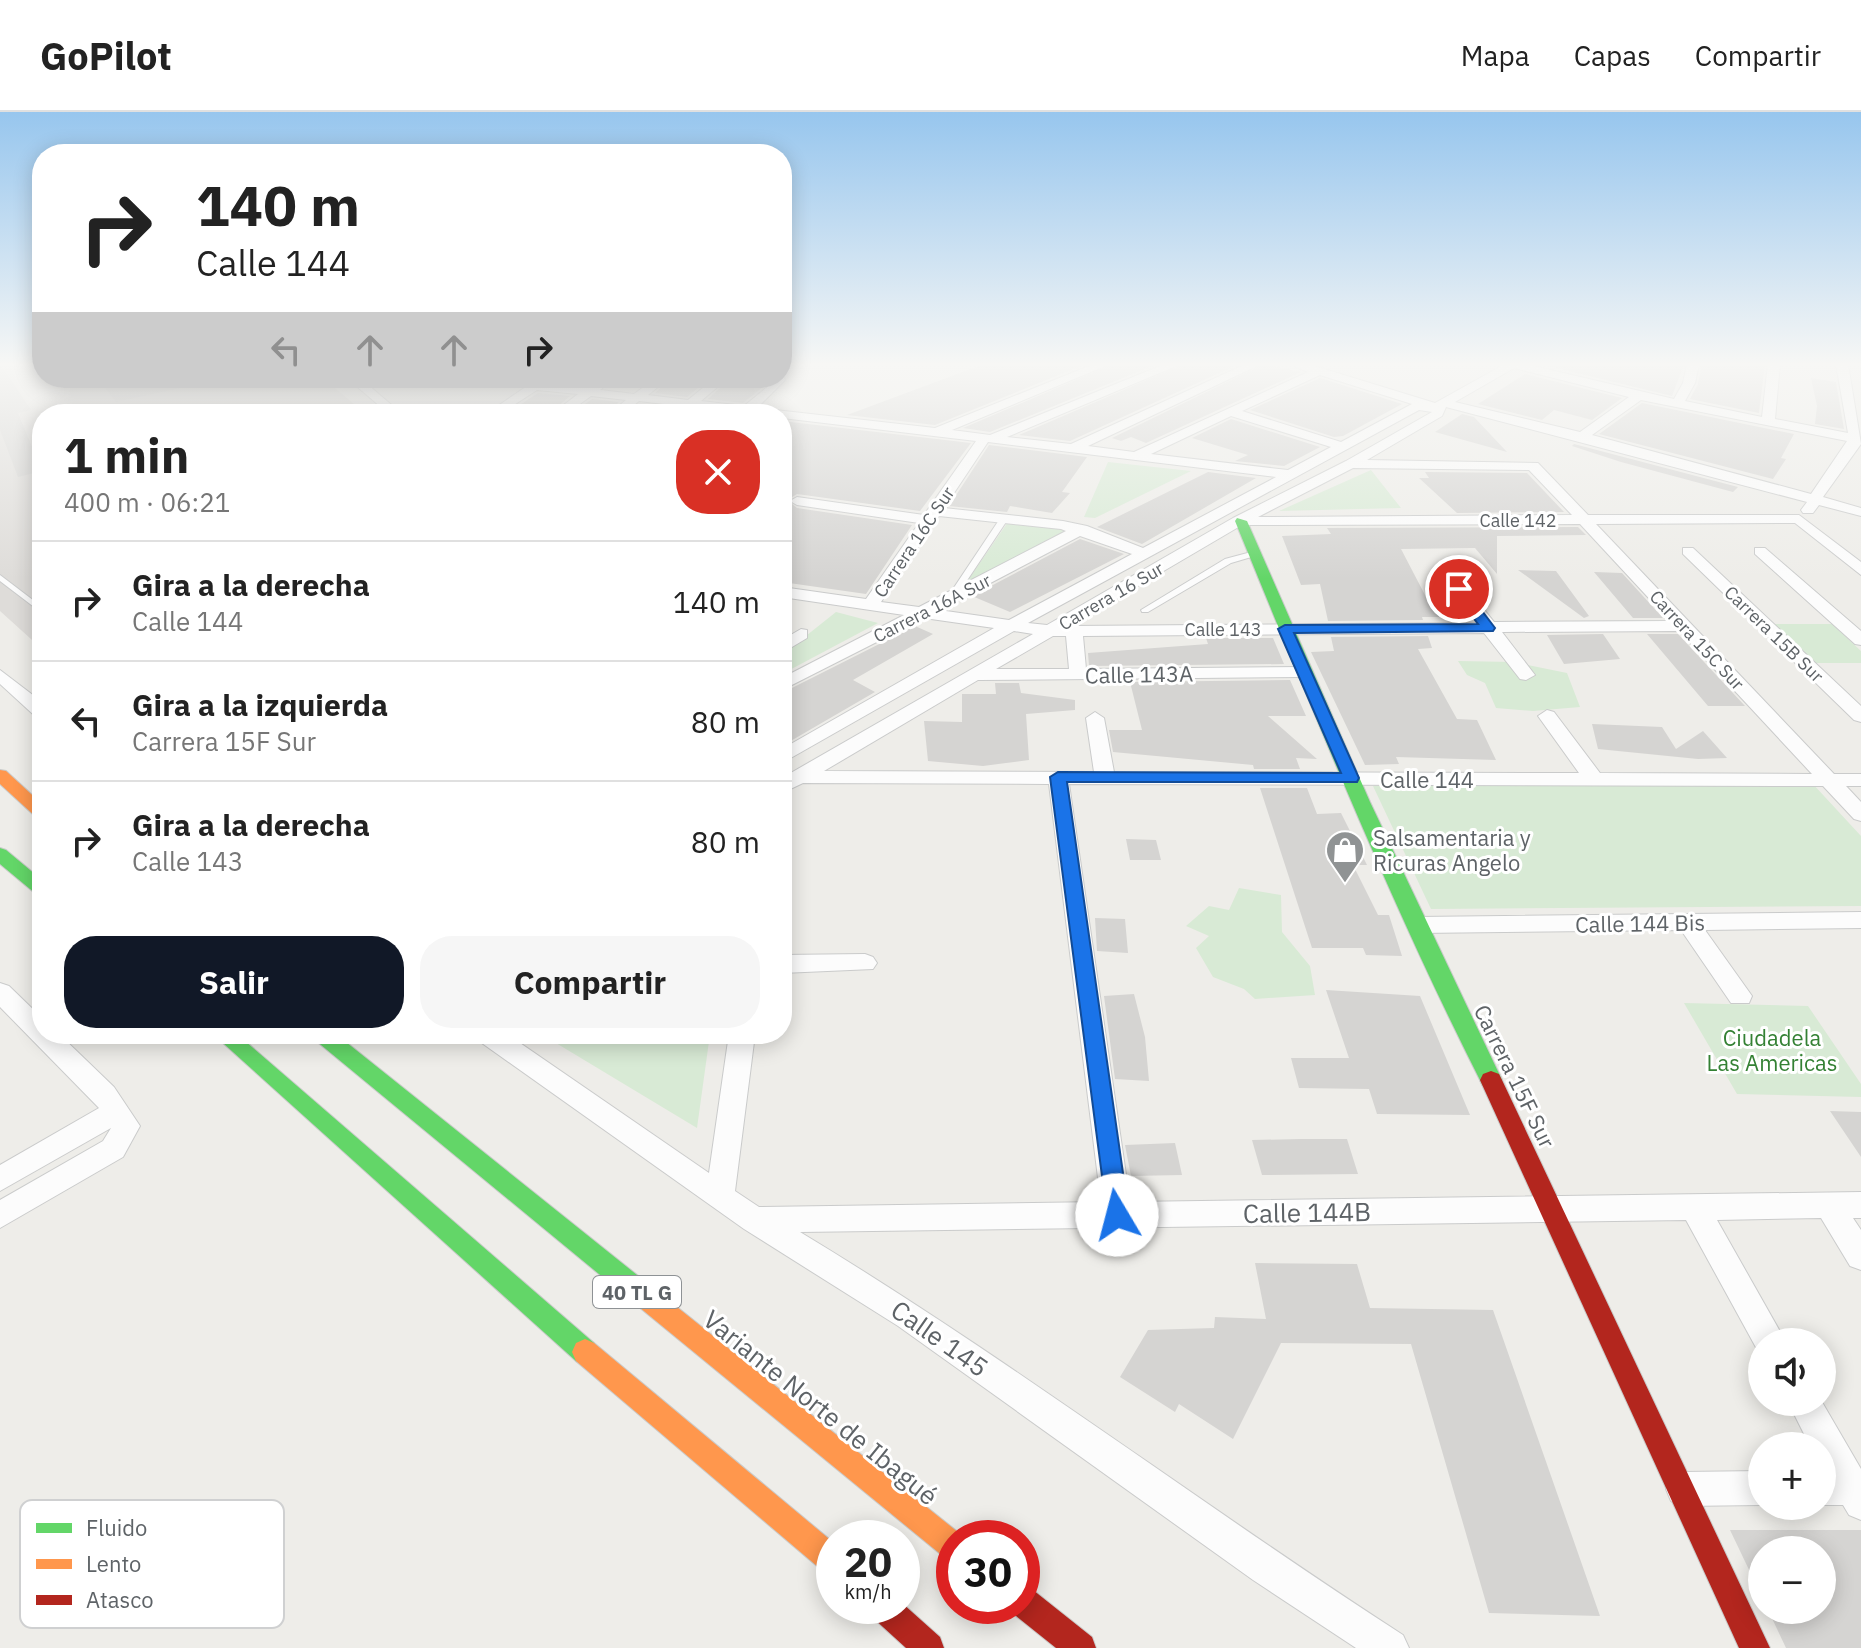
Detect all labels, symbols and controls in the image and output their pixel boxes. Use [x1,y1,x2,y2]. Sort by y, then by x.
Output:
text: GoPilot [40,31,172,80]
text: Mapa [1461,37,1530,74]
text: Capas [1574,37,1651,74]
text: Compartir [1695,37,1821,74]
text: 140 m [196,169,360,241]
icon: right [64,176,168,280]
text: Calle 144 [196,239,350,286]
icon: left [264,328,308,372]
icon: ahead [348,328,392,372]
icon: ahead [432,328,476,372]
icon: right [516,328,560,372]
text: 1 min [64,424,189,486]
button: close [676,430,760,514]
street label: Carrera 16C Sur [869,482,960,602]
text: 400 m · 06:21 [64,485,230,519]
street label: Calle 142 [1479,509,1557,532]
pin [1425,555,1493,623]
street label: Carrera 16 Sur [1054,557,1168,635]
text: Gira a la derecha [132,565,370,604]
icon: arrive [1437,567,1481,611]
street label: Carrera 16A Sur [869,568,995,648]
icon: right [64,579,108,623]
street label: Carrera 15B Sur [1720,581,1829,687]
text: 140 m [673,582,760,621]
street label: Carrera 15C Sur [1645,585,1749,695]
text: Calle 144 [132,604,243,638]
street label: Calle 143 [1184,618,1262,641]
street label: Calle 143A [1085,659,1193,689]
text: Gira a la izquierda [132,685,388,724]
icon: left [64,699,108,743]
text: 80 m [691,702,760,741]
text: Carrera 15F Sur [132,724,316,758]
street label: Calle 144 [1380,765,1474,794]
text: Gira a la derecha [132,805,370,844]
icon: right [64,819,108,863]
text: 80 m [691,822,760,861]
place label: Salsamentaria y Ricuras Angelo [1373,823,1531,877]
shop icon: Salsamentaria y Ricuras Angelo [1324,829,1366,884]
text: Calle 143 [132,844,243,878]
street label: Calle 144 Bis [1575,907,1705,939]
button: Salir [64,936,404,1028]
button: Compartir [420,936,760,1028]
street label: Carrera 15F Sur [1468,1000,1562,1152]
park label: Ciudadela Las Americas [1706,1023,1838,1077]
position arrow [1075,1173,1159,1257]
street label: Calle 144B [1243,1194,1371,1230]
road number: 40 TL G [593,1276,681,1308]
street label: Calle 145 [885,1292,995,1384]
street label: Variante Norte de Ibagué [697,1302,945,1512]
map controls [1748,1328,1836,1624]
button: sound [1748,1328,1836,1416]
button: + [1748,1432,1836,1520]
legend [20,1500,284,1628]
text: Fluido [86,1513,147,1542]
speed limit sign: 30 [936,1520,1040,1624]
text: 20 [844,1536,892,1588]
button: − [1748,1536,1836,1624]
text: Lento [86,1549,141,1578]
text: km/h [844,1578,892,1605]
text: Atasco [86,1585,153,1614]

